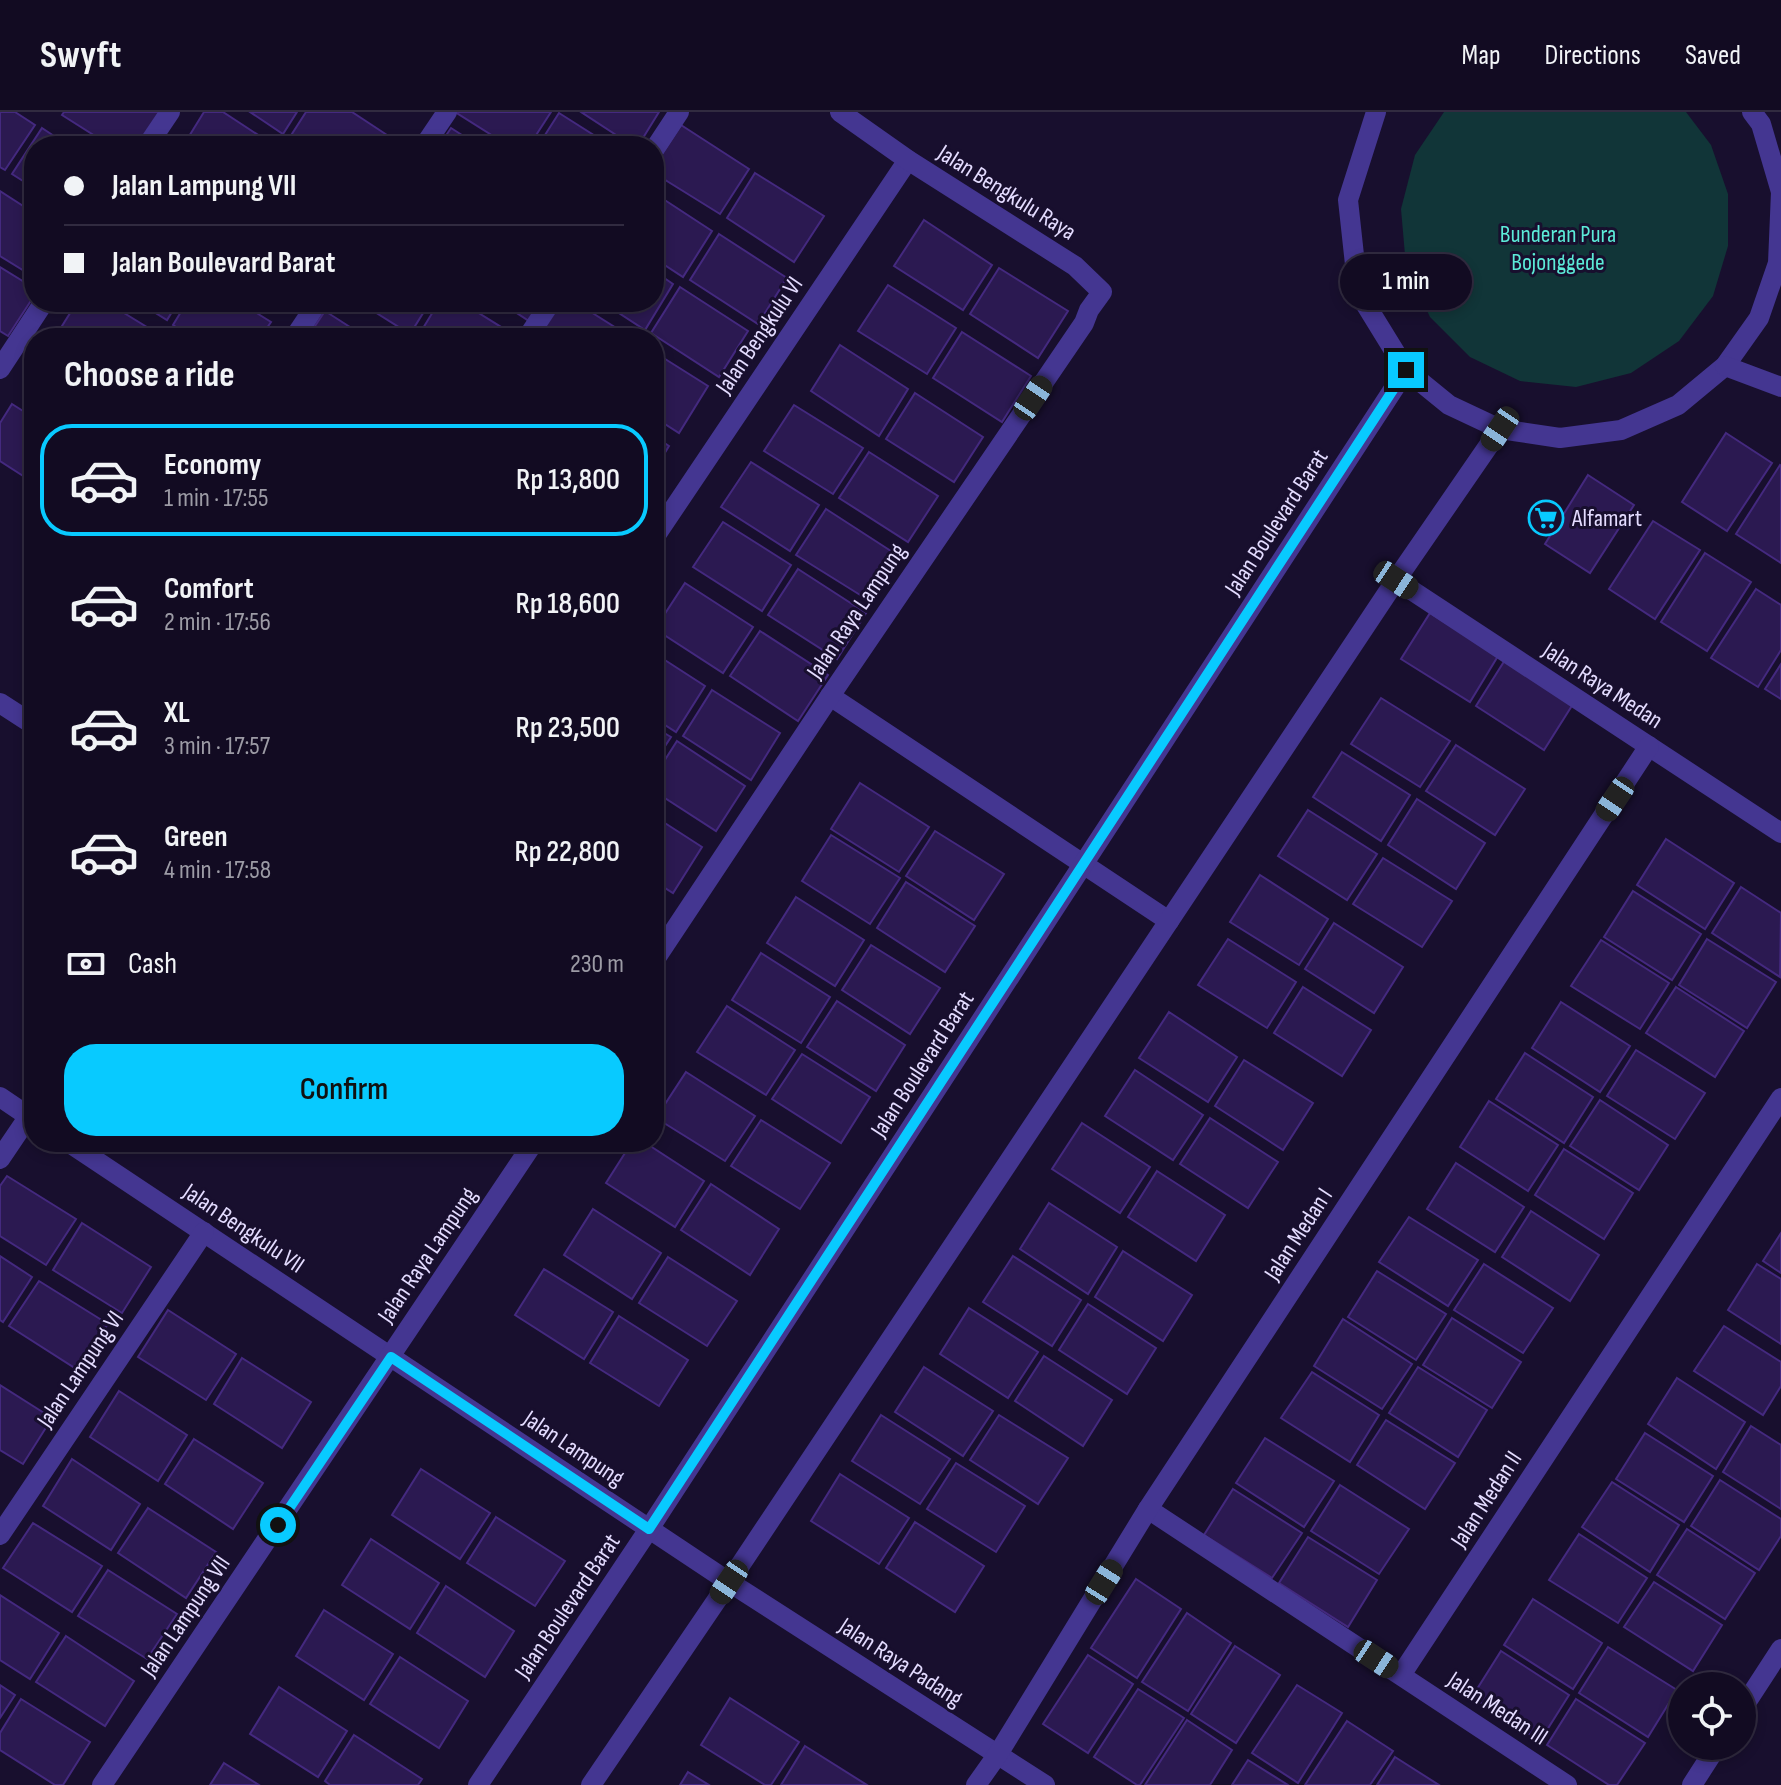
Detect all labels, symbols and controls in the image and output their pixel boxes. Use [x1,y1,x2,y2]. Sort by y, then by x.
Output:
text: Swyft [40,33,121,78]
text: Map [1462,39,1501,72]
text: Directions [1545,39,1641,72]
text: Saved [1685,39,1741,72]
street label: Jalan Bengkulu Raya [931,138,1081,246]
text: Jalan Lampung VII [112,168,296,204]
park label: Bunderan Pura Bojonggede [1500,220,1616,277]
text: Jalan Boulevard Barat [112,245,335,281]
callout: 1 min [1340,254,1472,310]
text: 1 min [1382,266,1430,297]
street label: Jalan Bengkulu VI [709,271,809,400]
route end [1388,352,1424,388]
text: Choose a ride [64,354,235,397]
car [1010,371,1056,425]
car [1477,402,1523,456]
icon: car [68,444,140,516]
street label: Jalan Boulevard Barat [1218,444,1334,602]
text: Economy [164,447,261,483]
text: Rp 13,800 [516,462,620,498]
text: 1 min · 17:55 [164,483,268,514]
supermarket icon: Alfamart [1527,499,1565,537]
place label: Alfamart [1571,504,1642,533]
street label: Jalan Raya Lampung [800,538,912,685]
car [1369,557,1423,603]
icon: car [68,568,140,640]
text: Comfort [164,571,254,607]
text: Rp 18,600 [516,586,620,622]
text: 2 min · 17:56 [164,607,271,638]
street label: Jalan Raya Medan [1536,635,1668,735]
icon: car [68,692,140,764]
text: XL [164,695,190,731]
text: Rp 23,500 [516,710,620,746]
text: 3 min · 17:57 [164,731,270,762]
car [1592,772,1638,826]
icon: car [68,816,140,888]
text: Green [164,819,228,855]
text: Rp 22,800 [514,834,620,870]
text: 4 min · 17:58 [164,855,271,886]
icon: cash [64,942,108,986]
text: Cash [128,946,177,982]
text: 230 m [570,949,624,980]
street label: Jalan Boulevard Barat [864,986,980,1144]
button: Confirm [64,1044,624,1136]
street label: Jalan Bengkulu VII [177,1177,310,1280]
street label: Jalan Raya Lampung [371,1182,483,1329]
street label: Jalan Medan I [1257,1183,1339,1287]
street label: Jalan Lampung VI [30,1305,130,1434]
street label: Jalan Lampung [517,1404,630,1493]
street label: Jalan Medan II [1444,1446,1528,1554]
route start [260,1507,296,1543]
street label: Jalan Boulevard Barat [508,1528,626,1685]
street label: Jalan Lampung VII [134,1550,236,1683]
car [706,1555,752,1609]
car [1081,1555,1127,1609]
street label: Jalan Raya Padang [832,1611,968,1713]
car [1349,1636,1403,1682]
street label: Jalan Medan III [1441,1665,1553,1752]
map controls [1668,1672,1756,1760]
button: locate [1668,1672,1756,1760]

